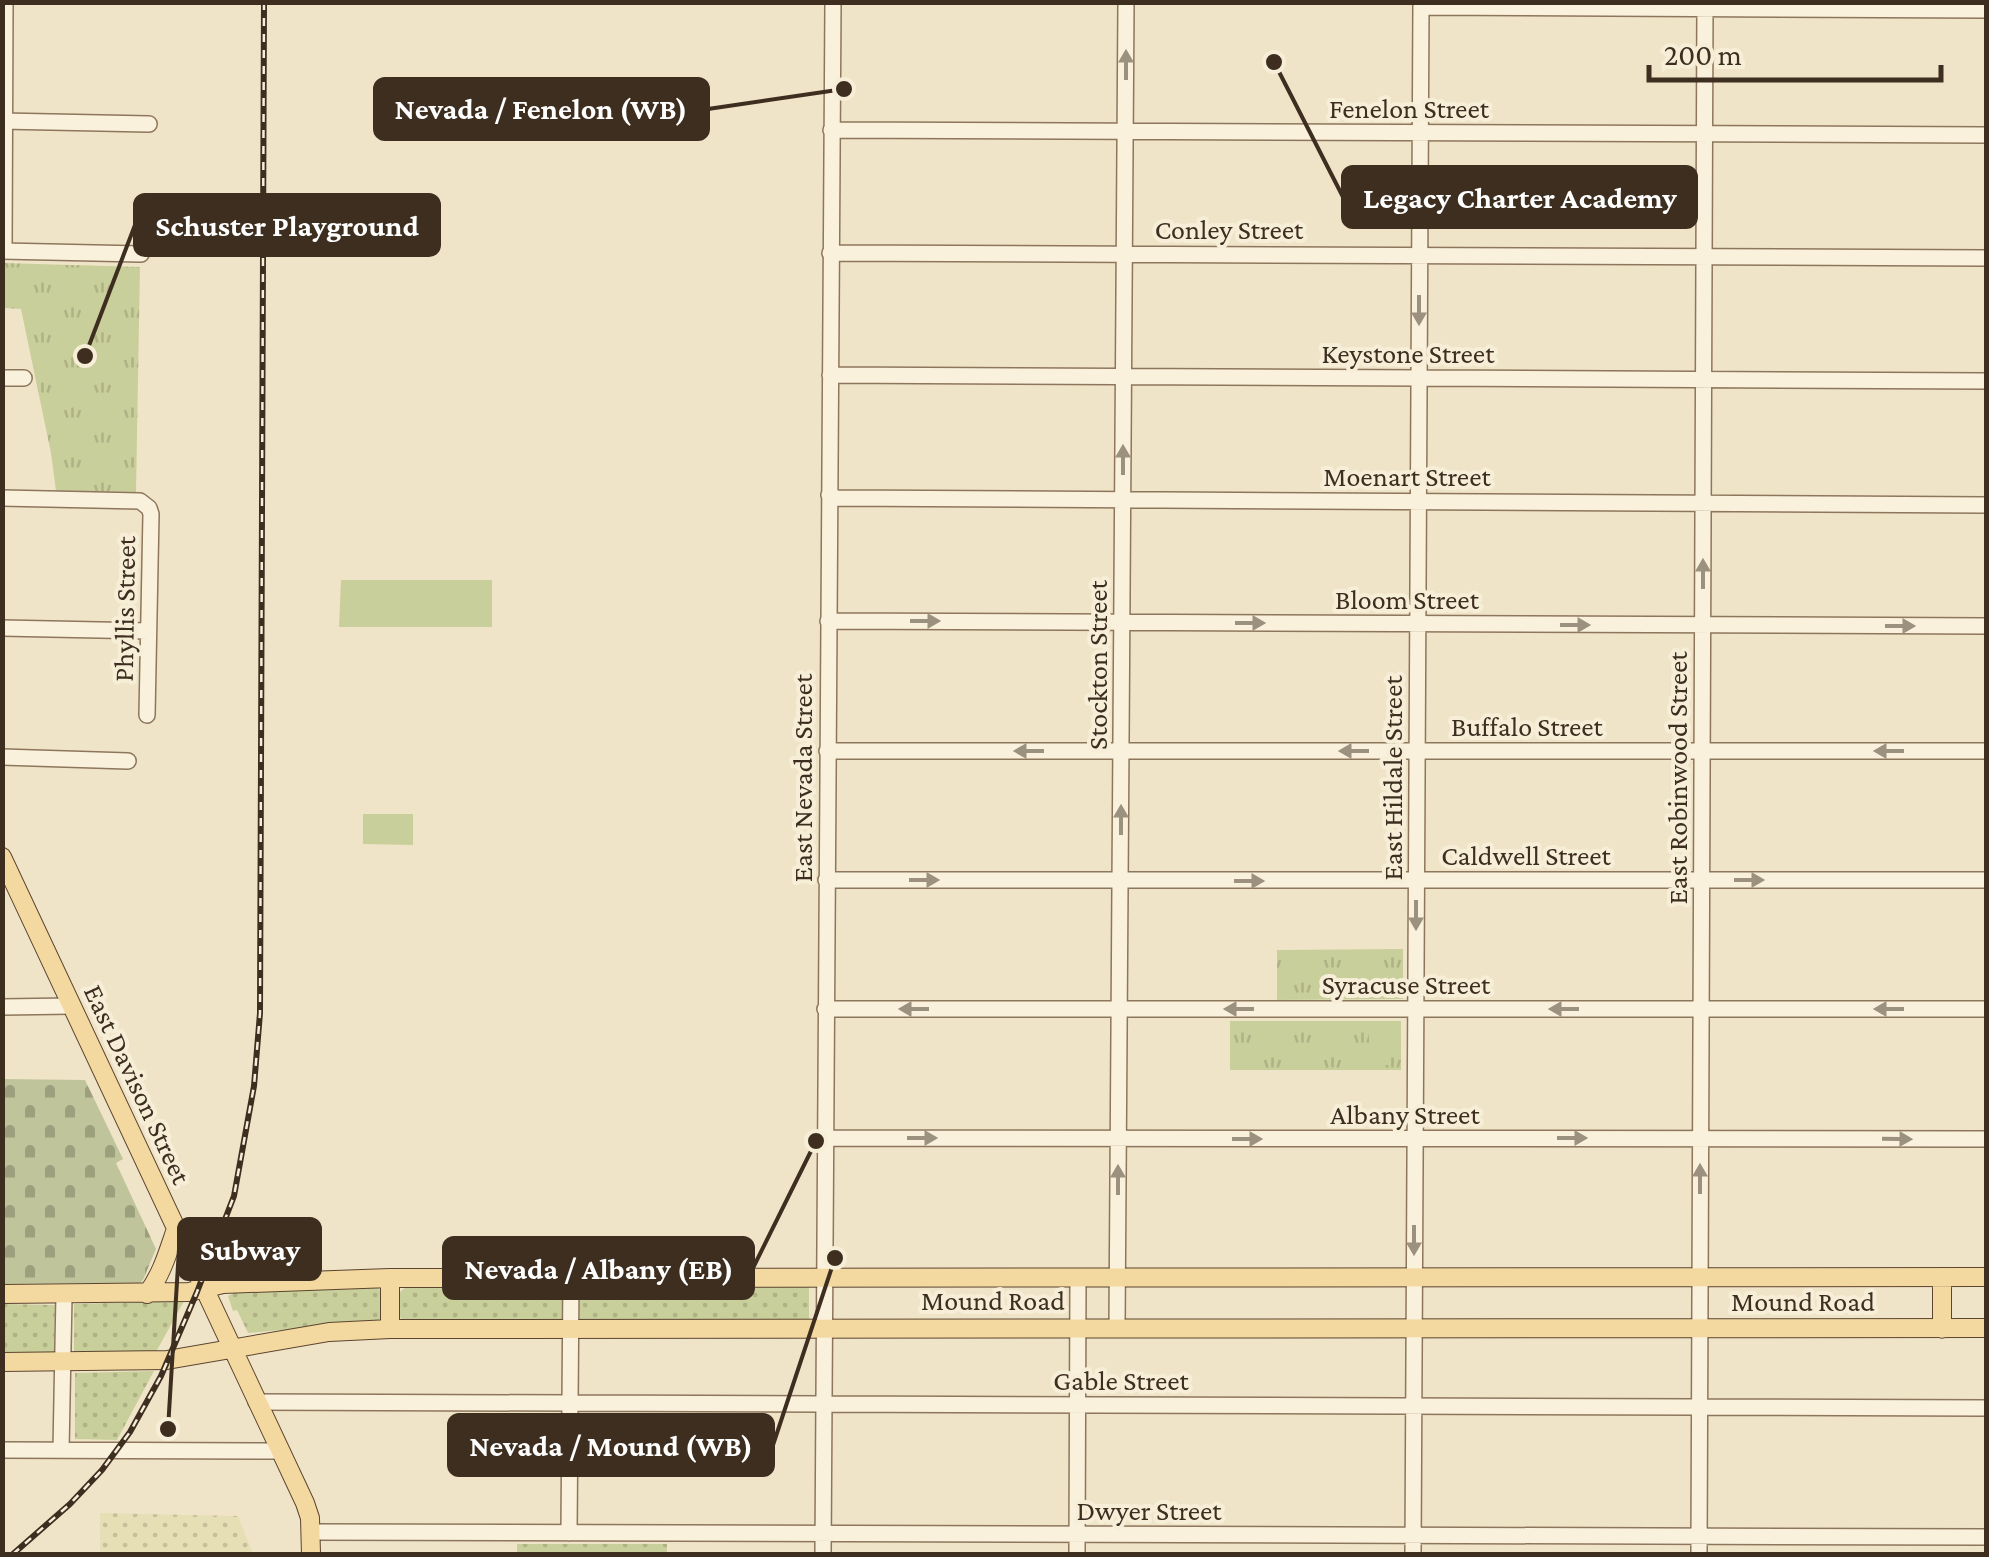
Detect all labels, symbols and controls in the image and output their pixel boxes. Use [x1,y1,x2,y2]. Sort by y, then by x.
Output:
scale bar [1649,20,1942,82]
text: 200 m [1664,38,1742,71]
one-way arrow [1118,48,1134,80]
callout: Nevada / Fenelon (WB) [375,79,708,139]
text: Nevada / Fenelon (WB) [395,92,687,126]
street label: Fenelon Street [1329,93,1490,124]
callout: Legacy Charter Academy [1343,167,1696,227]
text: Legacy Charter Academy [1363,181,1677,214]
callout: Schuster Playground [135,195,439,255]
text: Schuster Playground [155,209,419,242]
street label: Conley Street [1155,214,1304,245]
one-way arrow [1411,294,1427,326]
street label: Keystone Street [1322,338,1495,369]
one-way arrow [1116,443,1132,475]
street label: Moenart Street [1323,461,1491,492]
street label: Phyllis Street [108,535,141,682]
one-way arrow [1695,557,1711,589]
street label: Stockton Street [1082,579,1113,750]
street label: Bloom Street [1335,584,1480,615]
one-way arrow [910,613,942,629]
one-way arrow [1235,615,1267,631]
one-way arrow [1560,617,1592,633]
one-way arrow [1885,618,1917,634]
street label: East Robinwood Street [1662,651,1693,905]
street label: East Nevada Street [787,673,818,882]
street label: East Hildale Street [1377,675,1408,880]
street label: Buffalo Street [1451,711,1604,742]
one-way arrow [1013,743,1045,759]
one-way arrow [1338,743,1370,759]
one-way arrow [1873,743,1905,759]
one-way arrow [1113,803,1129,835]
street label: Caldwell Street [1441,840,1612,871]
one-way arrow [908,872,940,888]
one-way arrow [1733,872,1765,888]
one-way arrow [1233,873,1265,889]
one-way arrow [1408,899,1424,931]
street label: Syracuse Street [1322,969,1491,1000]
street label: East Davison Street [78,980,198,1189]
one-way arrow [898,1001,930,1017]
one-way arrow [1223,1001,1255,1017]
one-way arrow [1548,1001,1580,1017]
one-way arrow [1873,1001,1905,1017]
street label: Albany Street [1330,1099,1480,1130]
one-way arrow [906,1130,938,1146]
one-way arrow [1556,1130,1588,1146]
one-way arrow [1231,1131,1263,1147]
one-way arrow [1881,1131,1913,1147]
one-way arrow [1692,1162,1708,1194]
one-way arrow [1110,1163,1126,1195]
callout: Subway [179,1219,320,1279]
one-way arrow [1406,1224,1422,1256]
text: Subway [200,1233,301,1266]
callout: Nevada / Albany (EB) [444,1238,753,1298]
text: Nevada / Albany (EB) [464,1252,734,1286]
street label: Mound Road [921,1285,1065,1316]
street label: Mound Road [1731,1286,1875,1317]
street label: Gable Street [1053,1365,1190,1396]
callout: Nevada / Mound (WB) [449,1415,773,1475]
text: Nevada / Mound (WB) [469,1429,753,1463]
street label: Dwyer Street [1076,1495,1222,1526]

